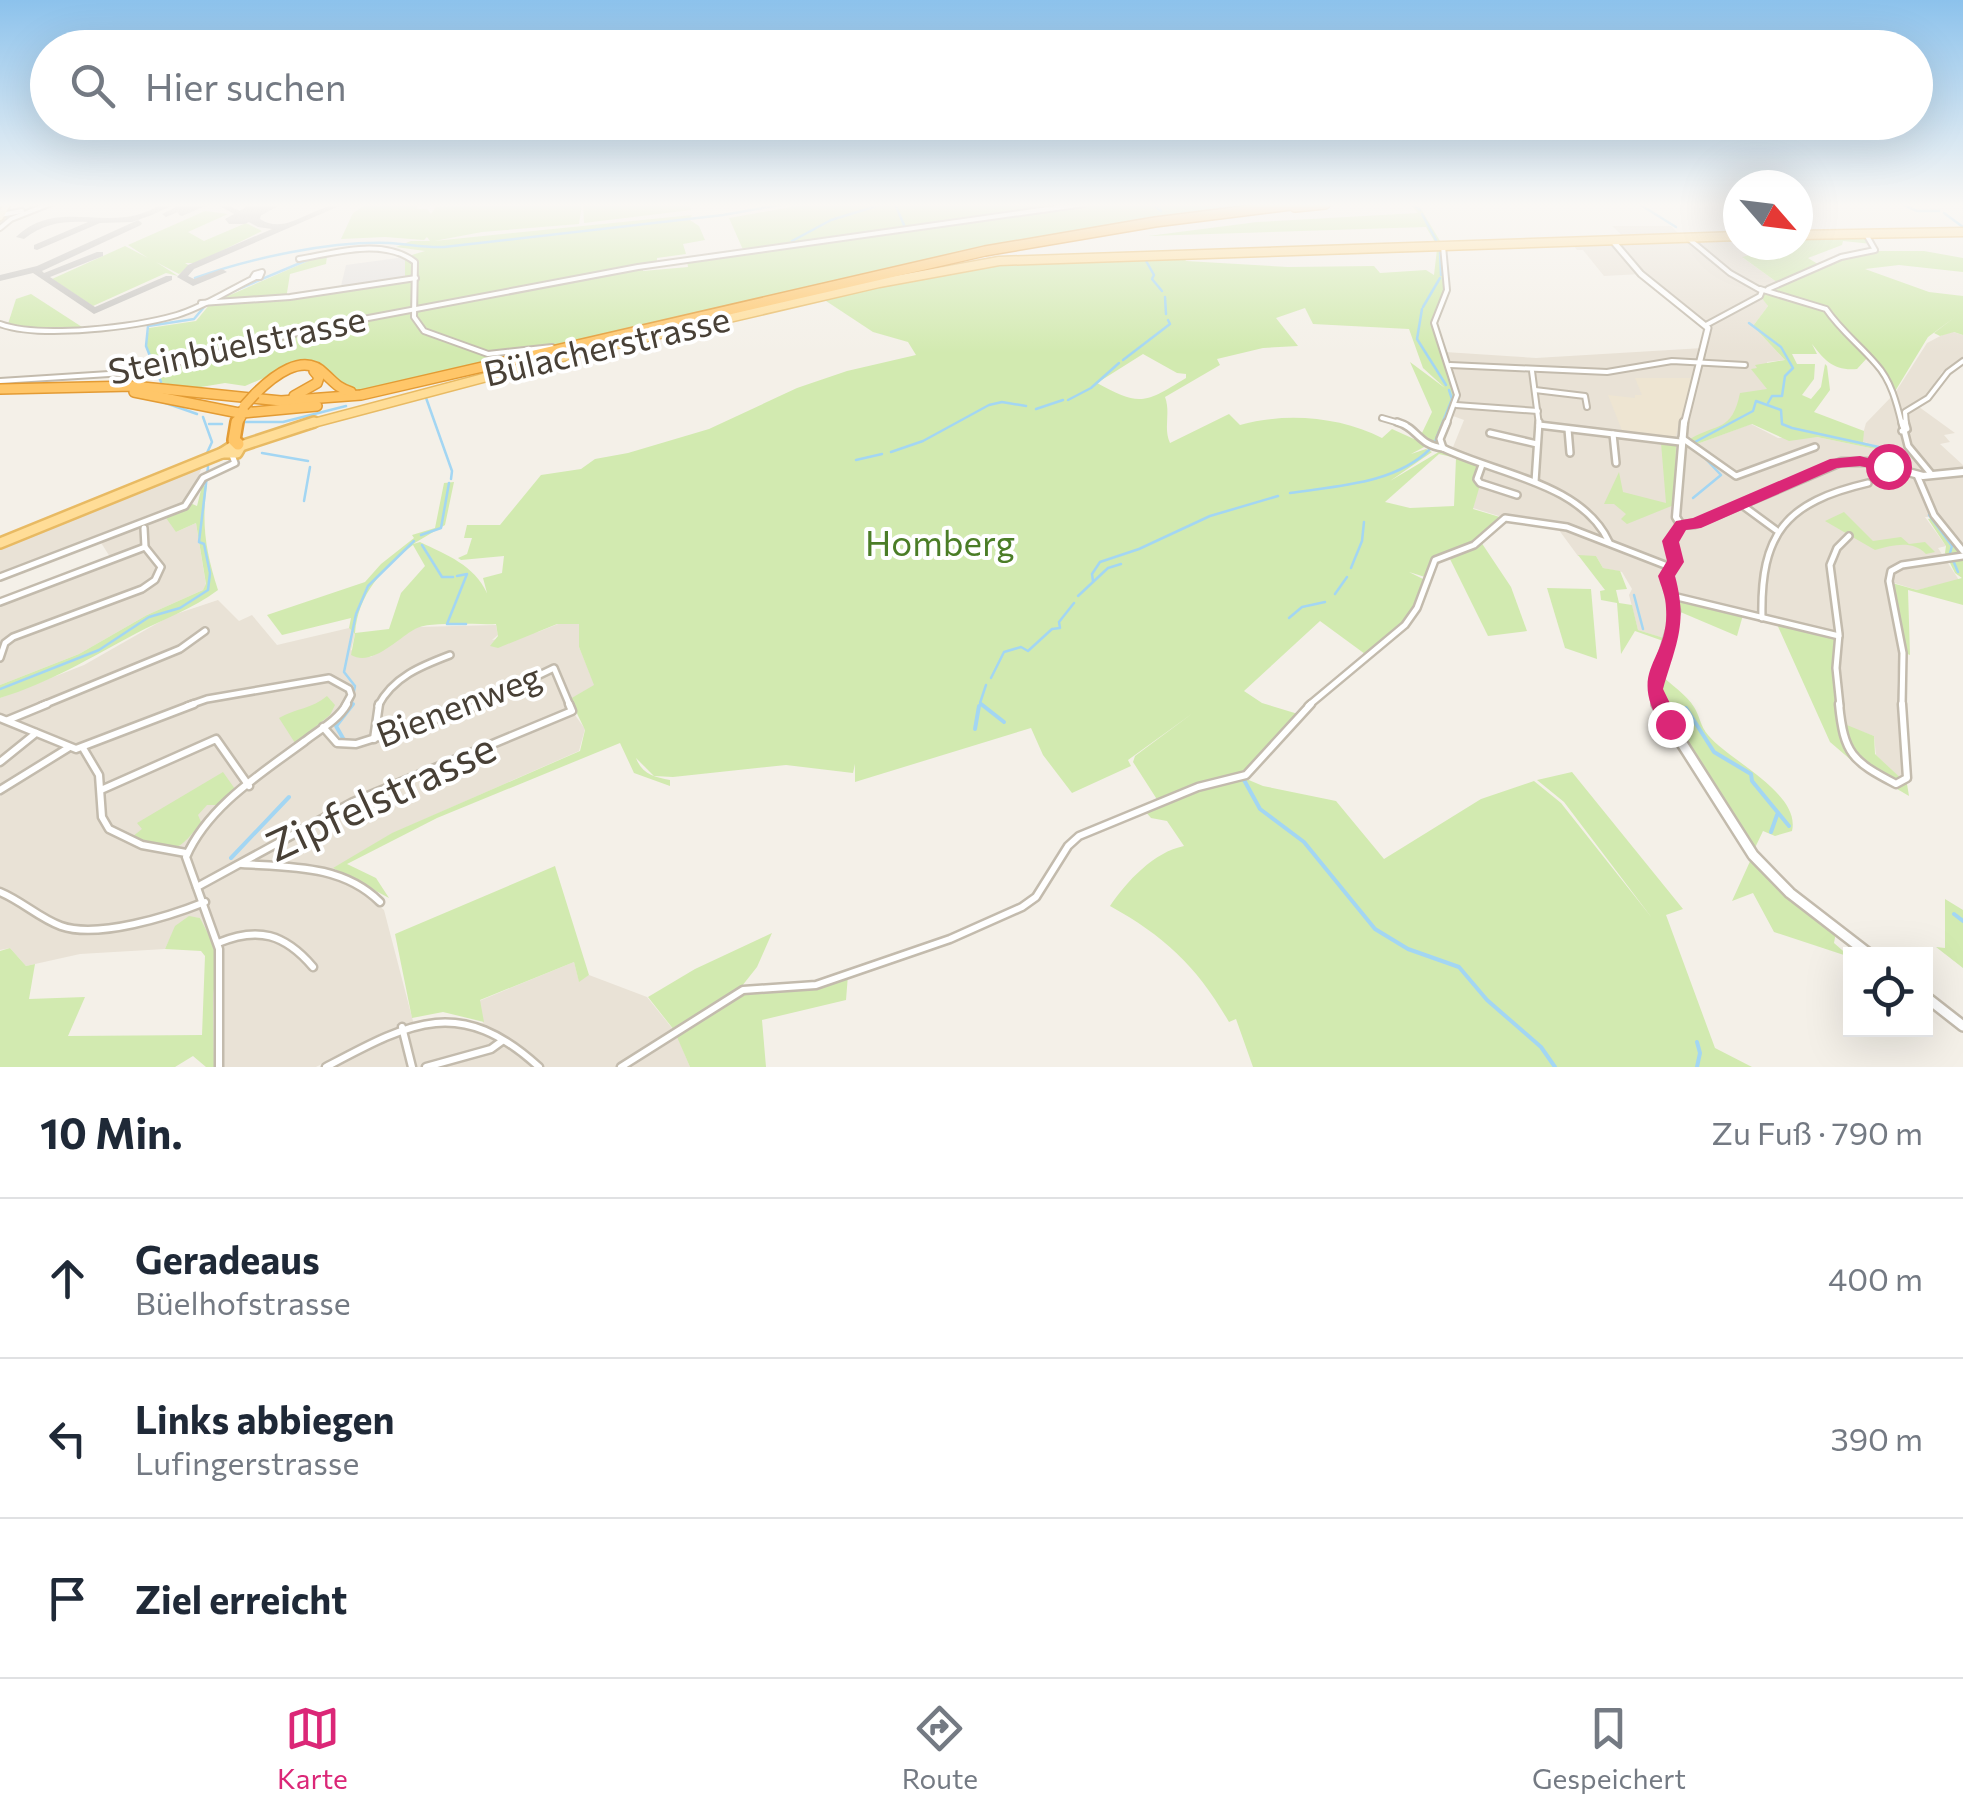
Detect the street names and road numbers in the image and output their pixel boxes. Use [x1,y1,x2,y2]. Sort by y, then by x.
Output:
street label: Steinbüelstrasse [104,295,369,392]
street label: Bülacherstrasse [479,295,734,394]
street label: Bienenweg [370,653,547,755]
street label: Zipfelstrasse [257,719,503,871]

